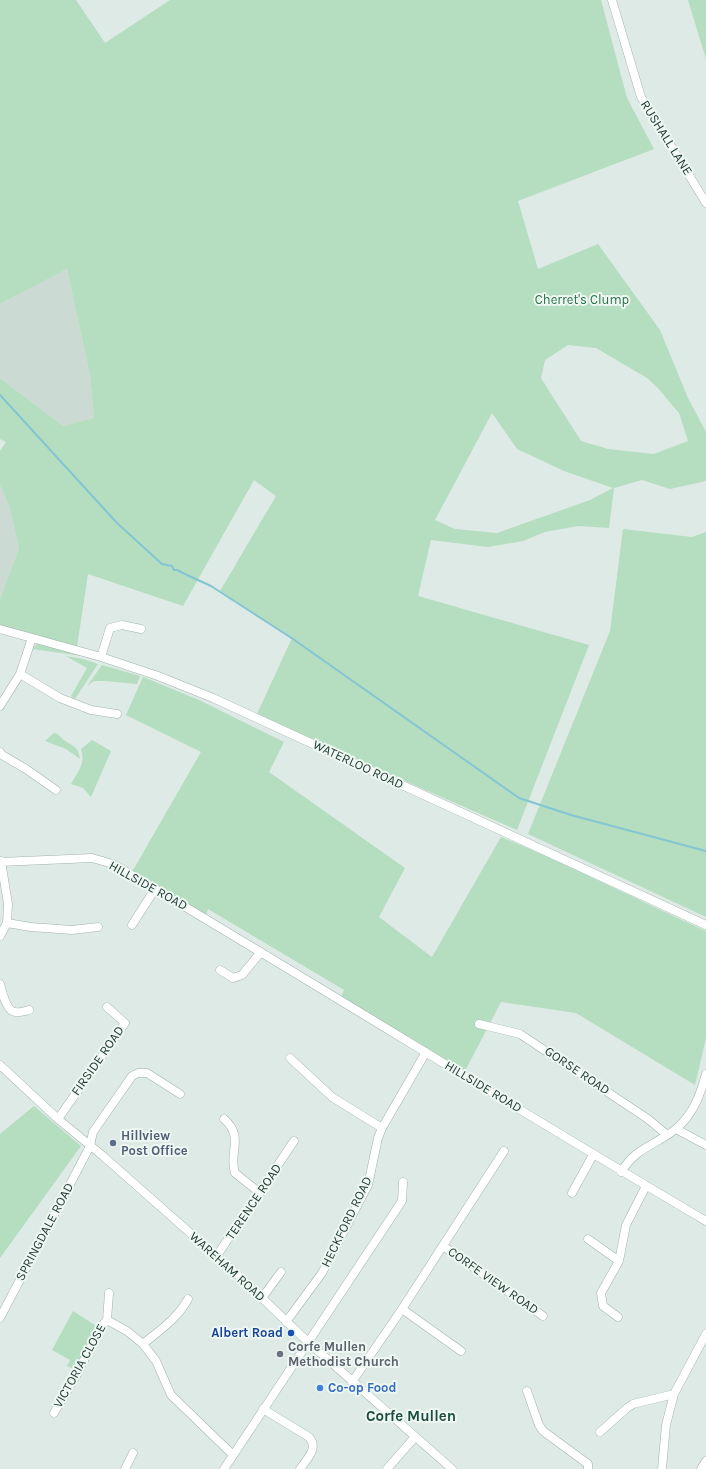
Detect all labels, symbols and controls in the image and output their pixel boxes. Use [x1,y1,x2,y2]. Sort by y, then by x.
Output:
street label: RUSHALL LANE [637,98,695,178]
park label: Cherret's Clump [535,292,629,308]
street label: WATERLOO ROAD [310,737,406,793]
street label: HILLSIDE ROAD [106,858,190,914]
street label: FIRSIDE ROAD [68,1023,128,1099]
street label: GORSE ROAD [541,1043,613,1099]
street label: HILLSIDE ROAD [442,1058,524,1116]
place label: Hillview Post Office [121,1128,188,1159]
marker: Hillview Post Office [108,1138,118,1148]
street label: TERENCE ROAD [223,1161,285,1243]
street label: HECKFORD ROAD [318,1174,376,1270]
street label: SPRINGDALE ROAD [13,1180,77,1284]
street label: WAREHAM ROAD [186,1229,268,1305]
street label: CORFE VIEW ROAD [445,1244,541,1318]
street label: VICTORIA CLOSE [50,1321,110,1411]
place label: Albert Road [211,1325,283,1341]
marker: Albert Road [286,1328,296,1338]
place label: Corfe Mullen Methodist Church [288,1339,399,1370]
marker: Corfe Mullen Methodist Church [275,1349,285,1359]
place label: Co-op Food [328,1380,396,1396]
marker: Co-op Food [315,1383,325,1393]
district label: Corfe Mullen [366,1408,456,1426]

